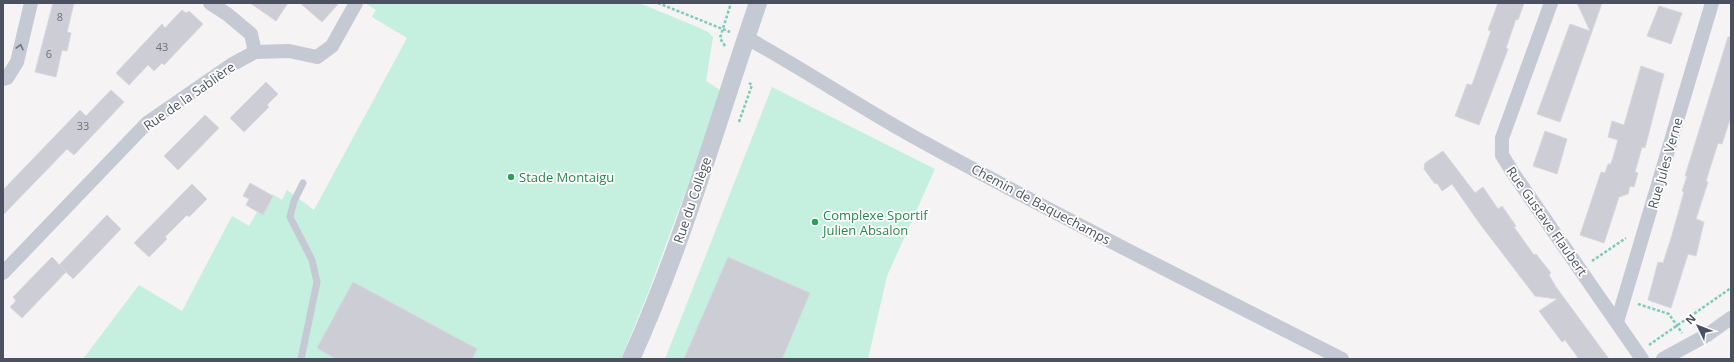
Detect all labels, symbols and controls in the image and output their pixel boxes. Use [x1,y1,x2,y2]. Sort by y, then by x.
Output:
house number: 8 [57,9,63,24]
house number: 43 [156,39,168,54]
one-way arrow [16,43,24,50]
house number: 6 [46,46,52,61]
street label: Rue de la Sablière [140,58,238,134]
street label: Rue Jules Verne [1643,115,1687,211]
house number: 33 [77,118,89,133]
street label: Rue du Collège [669,154,715,246]
street label: Chemin de Baquechamps [968,160,1114,248]
street label: Rue Gustave Flaubert [1502,163,1592,280]
place label: Stade Montaigu [519,168,614,186]
marker: Stade Montaigu [506,172,516,182]
place label: Complexe Sportif Julien Absalon [821,206,928,239]
marker: Complexe Sportif Julien Absalon [810,217,820,227]
north arrow [1678,306,1718,346]
text: N [1682,310,1699,327]

